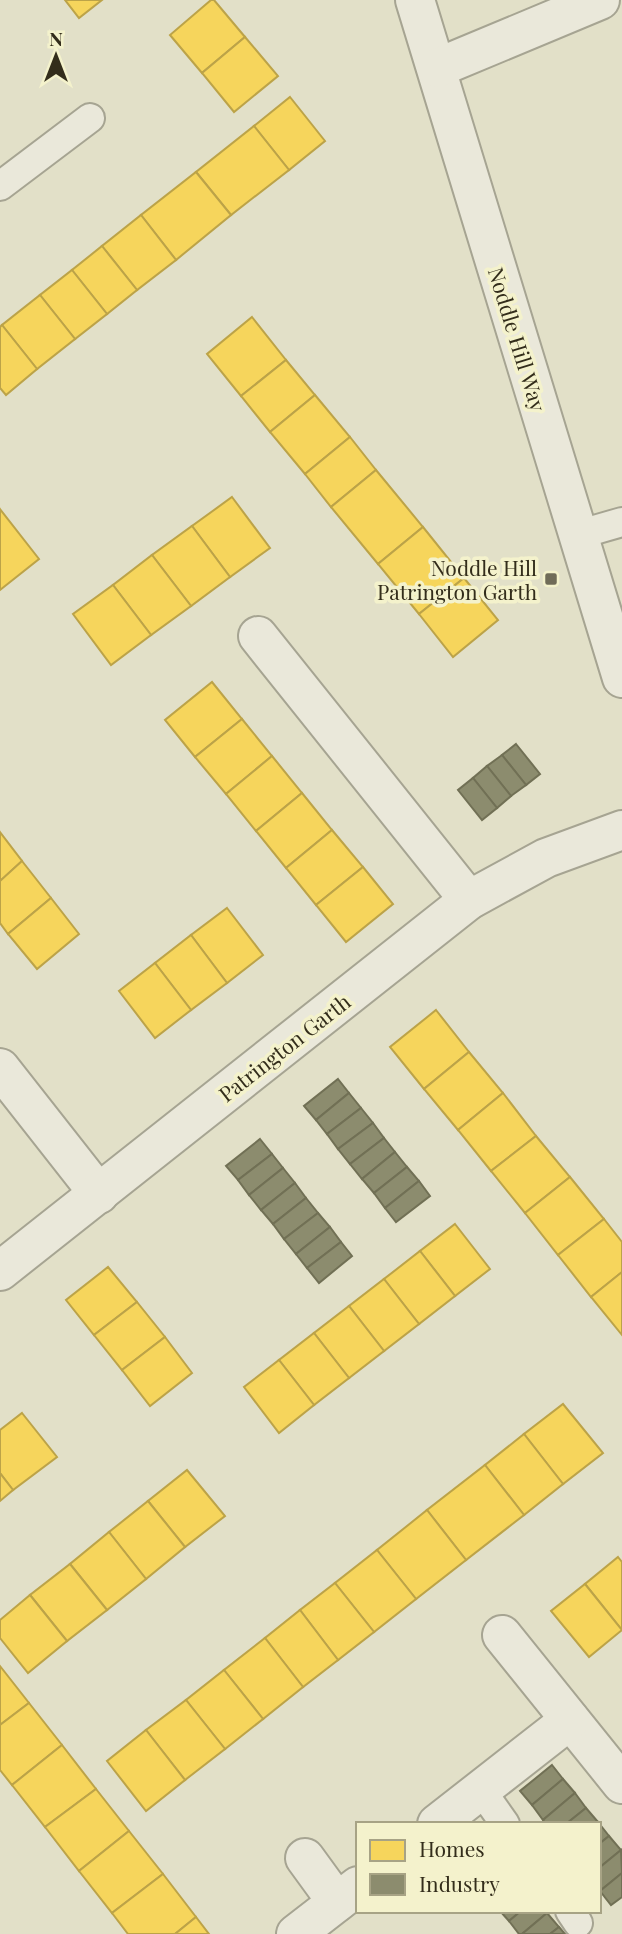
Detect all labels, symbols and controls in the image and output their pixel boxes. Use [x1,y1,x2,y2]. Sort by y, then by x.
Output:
north arrow [21,21,91,91]
text: N [49,25,63,51]
street label: Noddle Hill Way [483,263,553,415]
place label: Noddle Hill Patrington Garth [377,553,538,605]
marker: Noddle Hill Patrington Garth [543,571,559,587]
street label: Patrington Garth [212,986,356,1107]
legend [356,1822,601,1913]
text: Homes [419,1834,485,1862]
text: Industry [419,1869,500,1897]

